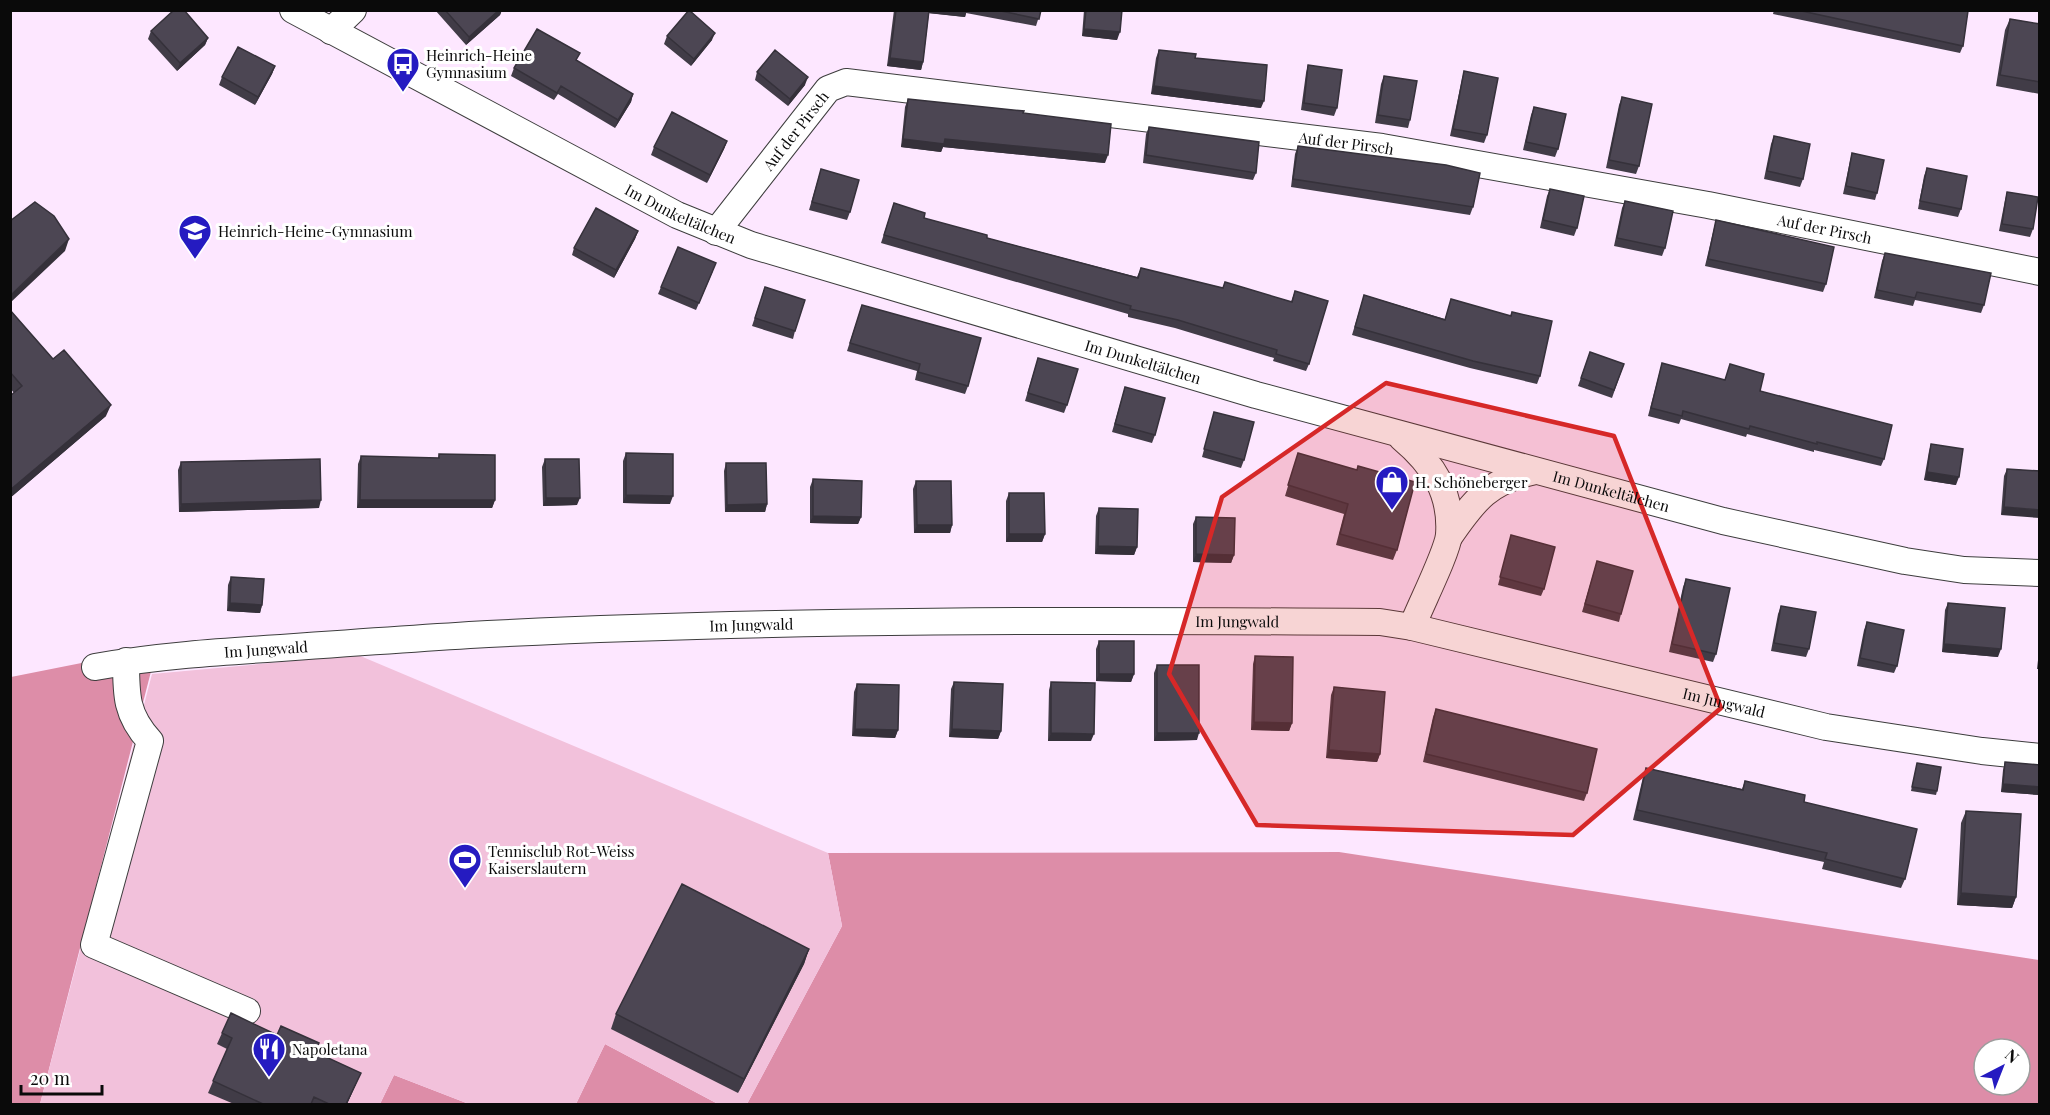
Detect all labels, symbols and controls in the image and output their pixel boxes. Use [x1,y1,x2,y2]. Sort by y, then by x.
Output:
place label: Heinrich-Heine Gymnasium [426,45,532,82]
bus stop icon: Heinrich-Heine Gymnasium [385,46,421,93]
street label: Auf der Pirsch [758,86,833,175]
street label: Auf der Pirsch [1297,127,1396,159]
street label: Im Dunkeltälchen [622,179,739,248]
street label: Auf der Pirsch [1775,209,1874,248]
school or university icon: Heinrich-Heine-Gymnasium [177,213,213,260]
place label: Heinrich-Heine-Gymnasium [218,221,413,241]
street label: Im Dunkeltälchen [1083,335,1203,388]
shop icon: H. Schöneberger [1374,464,1410,511]
street label: Im Dunkeltälchen [1551,466,1672,516]
place label: H. Schöneberger [1415,472,1528,492]
street label: Im Jungwald [1195,611,1280,631]
street label: Im Jungwald [709,614,794,636]
street label: Im Jungwald [223,636,309,662]
street label: Im Jungwald [1681,683,1767,722]
place label: Tennisclub Rot-Weiss Kaiserslautern [488,841,634,878]
sports icon: Tennisclub Rot-Weiss Kaiserslautern [447,842,483,889]
restaurant icon: Napoletana [251,1031,287,1078]
north arrow [1972,1037,2032,1097]
place label: Napoletana [292,1039,368,1059]
text: N [2001,1044,2024,1067]
scale bar [21,1058,102,1096]
text: 20 m [30,1066,70,1090]

